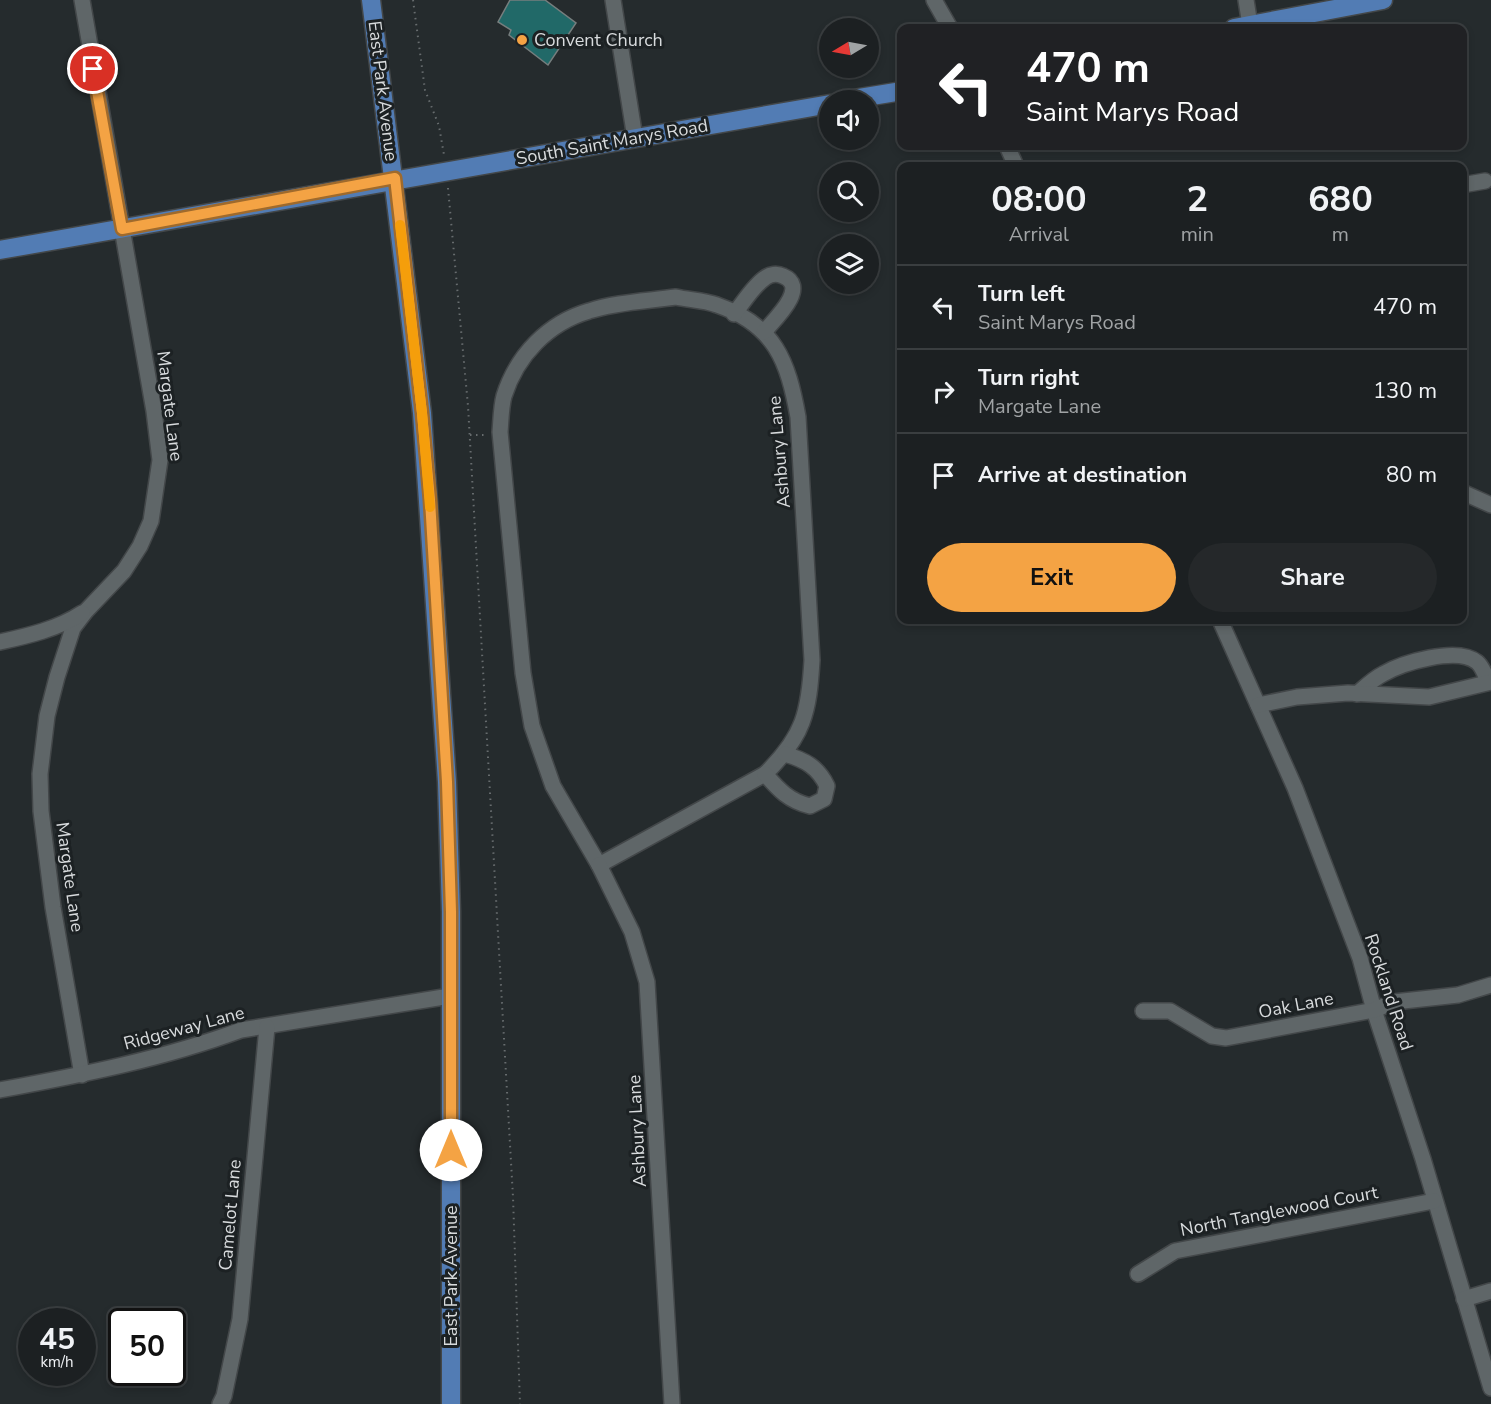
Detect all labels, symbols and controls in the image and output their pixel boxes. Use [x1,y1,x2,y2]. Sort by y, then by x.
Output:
north arrow [819,18,879,78]
map controls [819,18,879,294]
street label: East Park Avenue [362,19,404,163]
place label: Convent Church [534,28,663,52]
marker: Convent Church [515,33,529,47]
text: 470 m [1026,40,1150,97]
pin [67,43,118,94]
icon: left [927,48,1005,126]
icon: arrive [76,52,109,85]
button: sound [819,90,879,150]
text: Saint Marys Road [1026,94,1239,131]
street label: South Saint Marys Road [514,113,710,171]
button: search [819,162,879,222]
text: 08:00 [991,175,1087,224]
text: 2 [1186,175,1208,224]
text: 680 [1308,175,1373,224]
text: Arrival [1009,221,1069,248]
text: min [1181,221,1214,248]
text: m [1332,221,1349,248]
button: layers [819,234,879,294]
text: Turn left [978,279,1065,309]
icon: left [927,291,960,324]
text: 470 m [1373,292,1437,322]
text: Saint Marys Road [978,309,1136,336]
street label: Margate Lane [151,350,189,462]
text: Turn right [978,363,1079,393]
icon: right [927,375,960,408]
text: 130 m [1373,376,1437,406]
text: Margate Lane [978,393,1101,420]
street label: Ashbury Lane [762,395,796,509]
icon: arrive [927,459,960,492]
text: Arrive at destination [978,460,1187,490]
text: 80 m [1386,460,1437,490]
button: Exit [927,543,1176,612]
button: Share [1188,543,1437,612]
street label: Margate Lane [50,820,90,934]
street label: Rockland Road [1359,931,1419,1053]
street label: Oak Lane [1256,986,1336,1024]
street label: Ridgeway Lane [121,1000,247,1056]
street label: Ashbury Lane [622,1074,652,1188]
position arrow [419,1118,483,1182]
street label: Camelot Lane [213,1158,247,1272]
street label: North Tanglewood Court [1178,1180,1381,1242]
street label: East Park Avenue [439,1205,463,1347]
speed limit sign: 50 [108,1308,186,1386]
text: 45 [39,1319,75,1360]
text: km/h [40,1352,74,1372]

